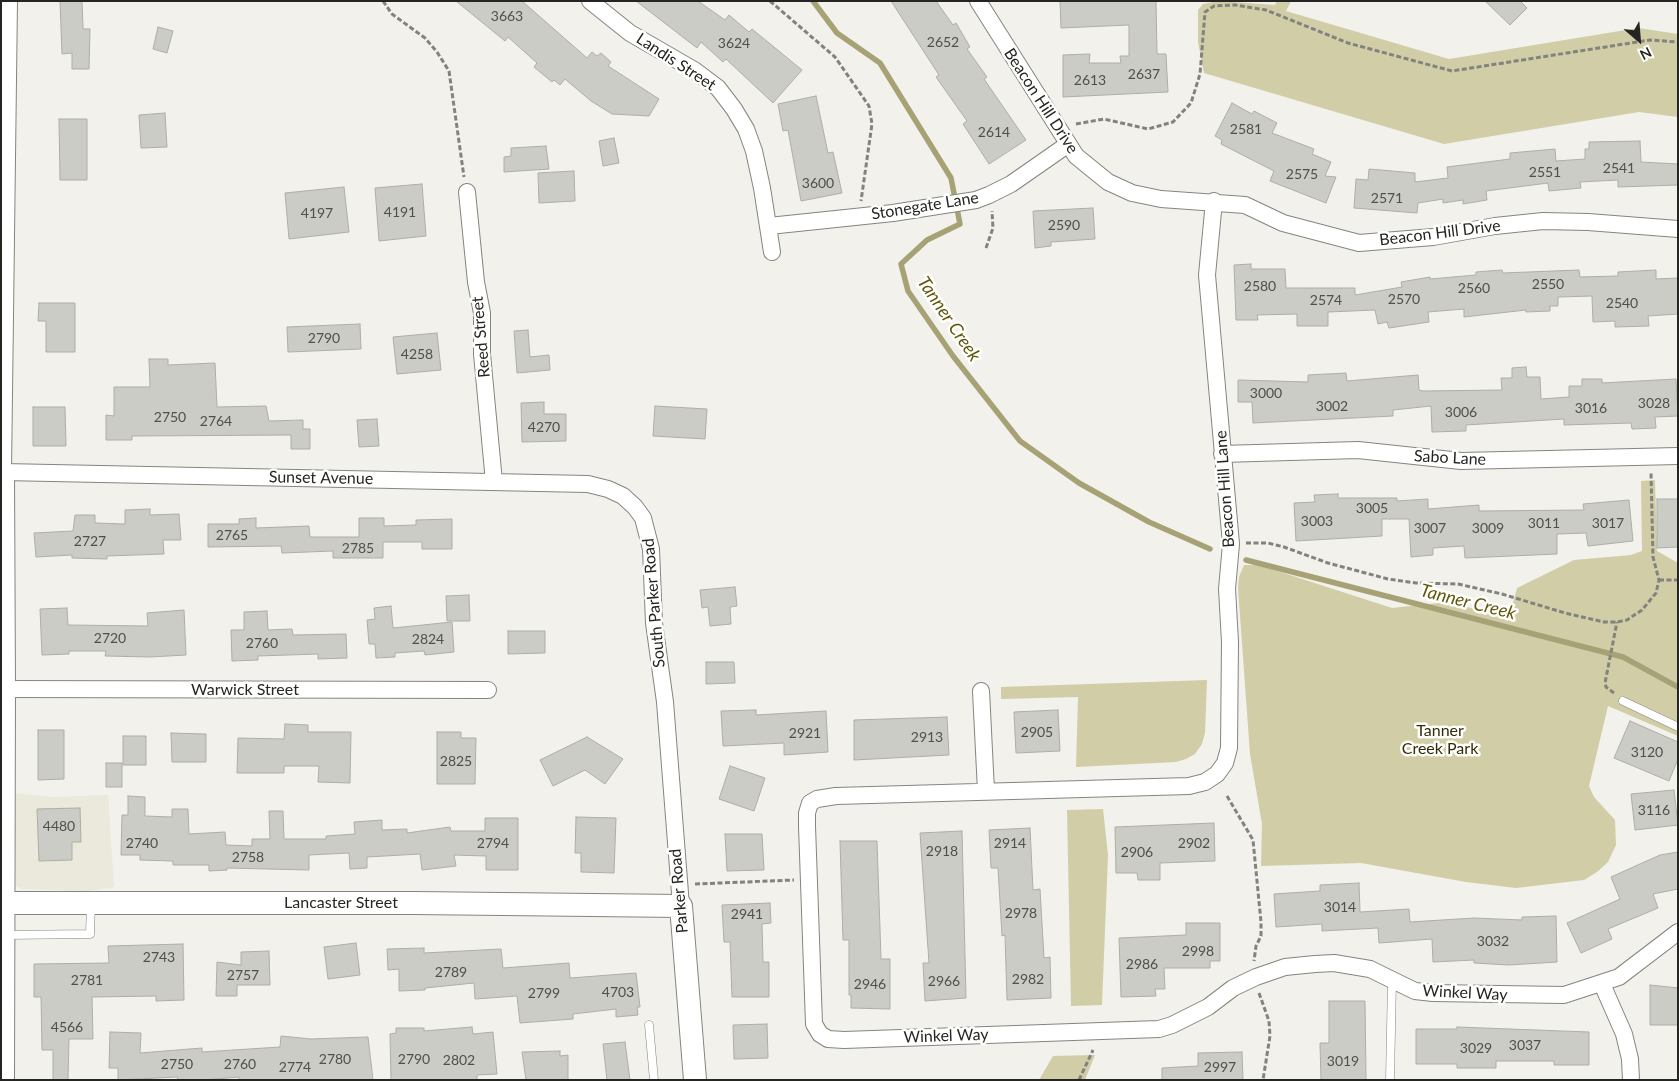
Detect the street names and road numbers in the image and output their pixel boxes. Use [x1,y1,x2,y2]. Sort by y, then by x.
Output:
street label: Landis Street [633,29,719,95]
street label: Beacon Hill Drive [1000,45,1082,157]
street label: Stonegate Lane [870,188,980,224]
street label: Beacon Hill Drive [1378,216,1502,250]
street label: Reed Street [468,296,494,378]
street label: Beacon Hill Lane [1211,430,1239,548]
street label: Sabo Lane [1413,447,1487,469]
street label: Sunset Avenue [269,467,373,489]
street label: South Parker Road [639,537,669,669]
street label: Warwick Street [191,680,299,700]
street label: Parker Road [666,848,692,934]
street label: Lancaster Street [284,893,398,913]
street label: Winkel Way [1422,981,1508,1005]
street label: Winkel Way [903,1025,989,1047]

